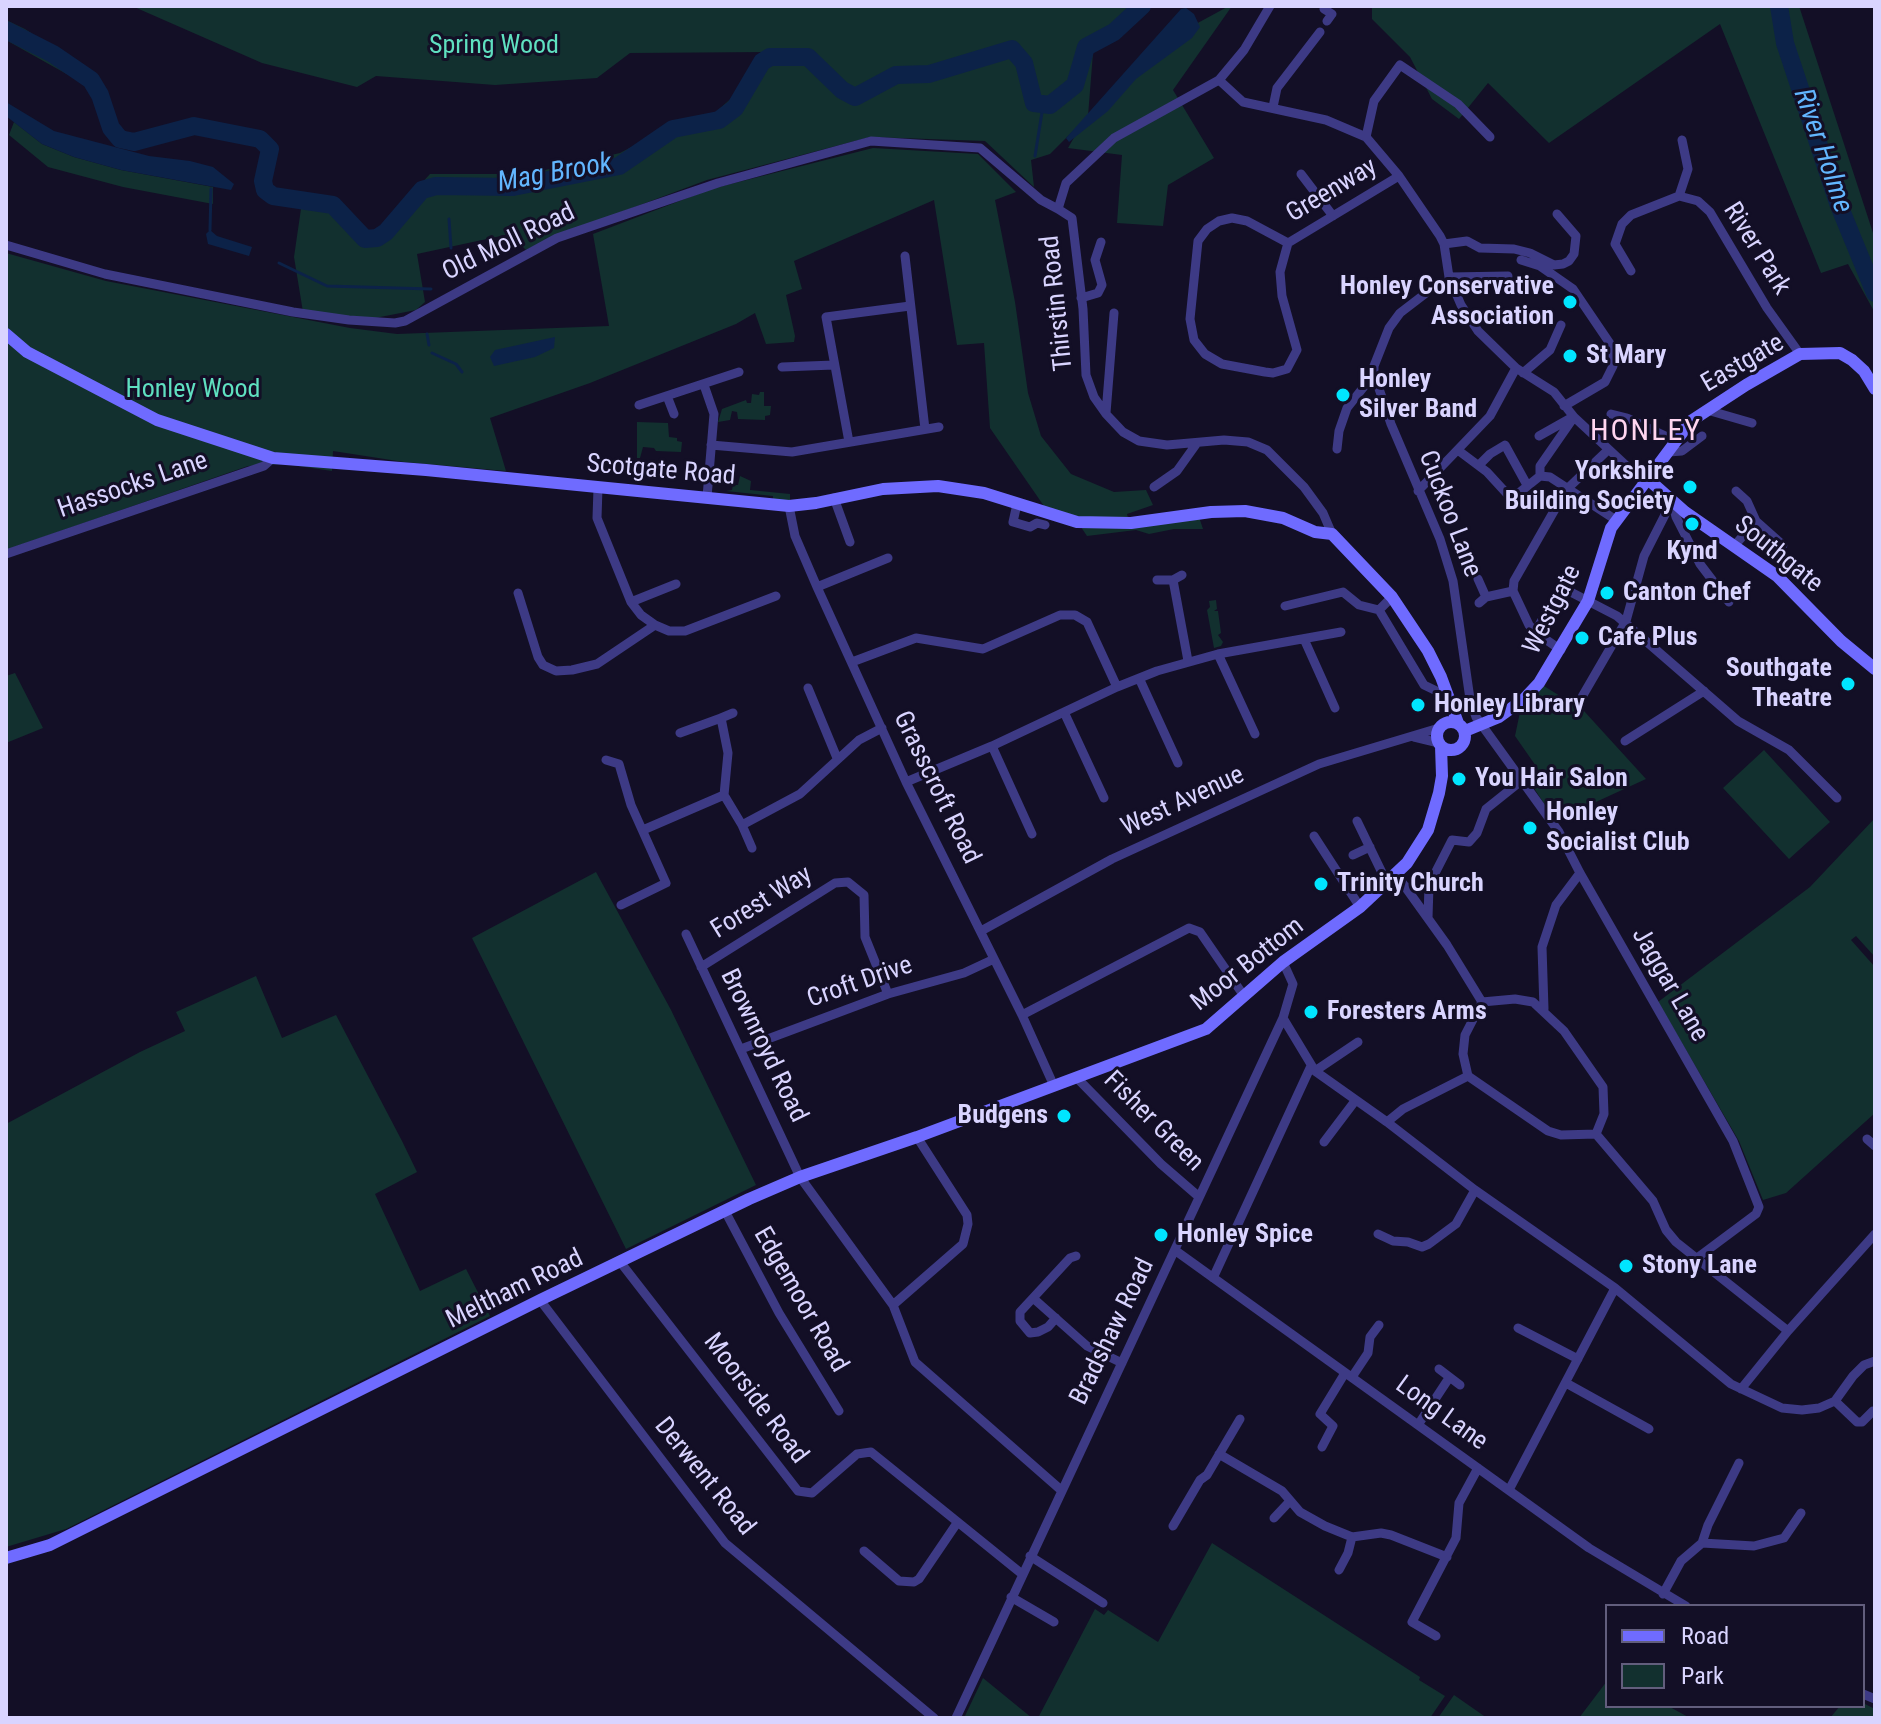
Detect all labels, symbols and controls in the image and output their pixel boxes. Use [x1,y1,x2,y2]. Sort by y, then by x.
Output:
park label: Spring Wood [429,30,559,62]
water label: River Holme [1785,84,1859,218]
water label: Mag Brook [495,147,615,201]
street label: Greenway [1281,152,1383,230]
street label: River Park [1715,197,1797,301]
street label: Old Moll Road [438,198,580,288]
street label: Thirstin Road [1035,234,1081,372]
place label: Honley Conservative Association [1340,271,1554,332]
marker: Honley Conservative Association [1561,293,1579,311]
street label: Eastgate [1696,328,1790,400]
place label: St Mary [1586,340,1666,372]
marker: St Mary [1561,347,1579,365]
place label: Honley Silver Band [1359,364,1477,426]
park label: Honley Wood [126,374,260,406]
marker: Honley Silver Band [1334,386,1352,404]
district label: HONLEY [1590,414,1702,450]
street label: Hassocks Lane [54,446,212,526]
street label: Cuckoo Lane [1411,446,1487,582]
street label: Scotgate Road [585,449,737,493]
place label: Yorkshire Building Society [1505,456,1674,518]
marker: Yorkshire Building Society [1681,478,1699,496]
street label: Southgate [1728,510,1828,600]
marker: Kynd [1683,515,1701,533]
place label: Kynd [1666,536,1718,568]
street label: Westgate [1517,560,1589,660]
place label: Canton Chef [1623,577,1751,609]
marker: Canton Chef [1598,584,1616,602]
place label: Cafe Plus [1598,622,1698,654]
marker: Cafe Plus [1573,629,1591,647]
place label: Southgate Theatre [1726,653,1832,714]
marker: Southgate Theatre [1839,675,1857,693]
place label: Honley Library [1434,689,1585,721]
marker: Honley Library [1409,696,1427,714]
street label: Grasscroft Road [886,707,986,869]
street label: West Avenue [1117,760,1249,844]
place label: You Hair Salon [1475,763,1628,795]
marker: You Hair Salon [1450,770,1468,788]
place label: Honley Socialist Club [1546,797,1690,858]
marker: Honley Socialist Club [1521,819,1539,837]
street label: Forest Way [706,860,818,946]
place label: Trinity Church [1337,868,1484,900]
marker: Trinity Church [1312,875,1330,893]
street label: Moor Bottom [1185,911,1311,1019]
street label: Jaggar Lane [1624,922,1714,1048]
street label: Croft Drive [803,950,917,1016]
street label: Brownroyd Road [712,964,814,1128]
place label: Foresters Arms [1327,996,1487,1028]
marker: Foresters Arms [1302,1003,1320,1021]
street label: Fisher Green [1096,1065,1210,1179]
place label: Budgens [958,1100,1048,1132]
marker: Budgens [1055,1107,1073,1125]
place label: Honley Spice [1177,1219,1313,1251]
street label: Edgemoor Road [746,1222,854,1378]
marker: Honley Spice [1152,1226,1170,1244]
street label: Meltham Road [442,1243,588,1337]
place label: Stony Lane [1642,1250,1757,1282]
street label: Bradshaw Road [1064,1254,1162,1410]
marker: Stony Lane [1617,1257,1635,1275]
street label: Moorside Road [696,1328,814,1470]
street label: Long Lane [1389,1370,1493,1458]
street label: Derwent Road [647,1412,761,1542]
legend [1605,1604,1865,1708]
text: Road [1681,1622,1729,1650]
text: Park [1681,1662,1724,1690]

